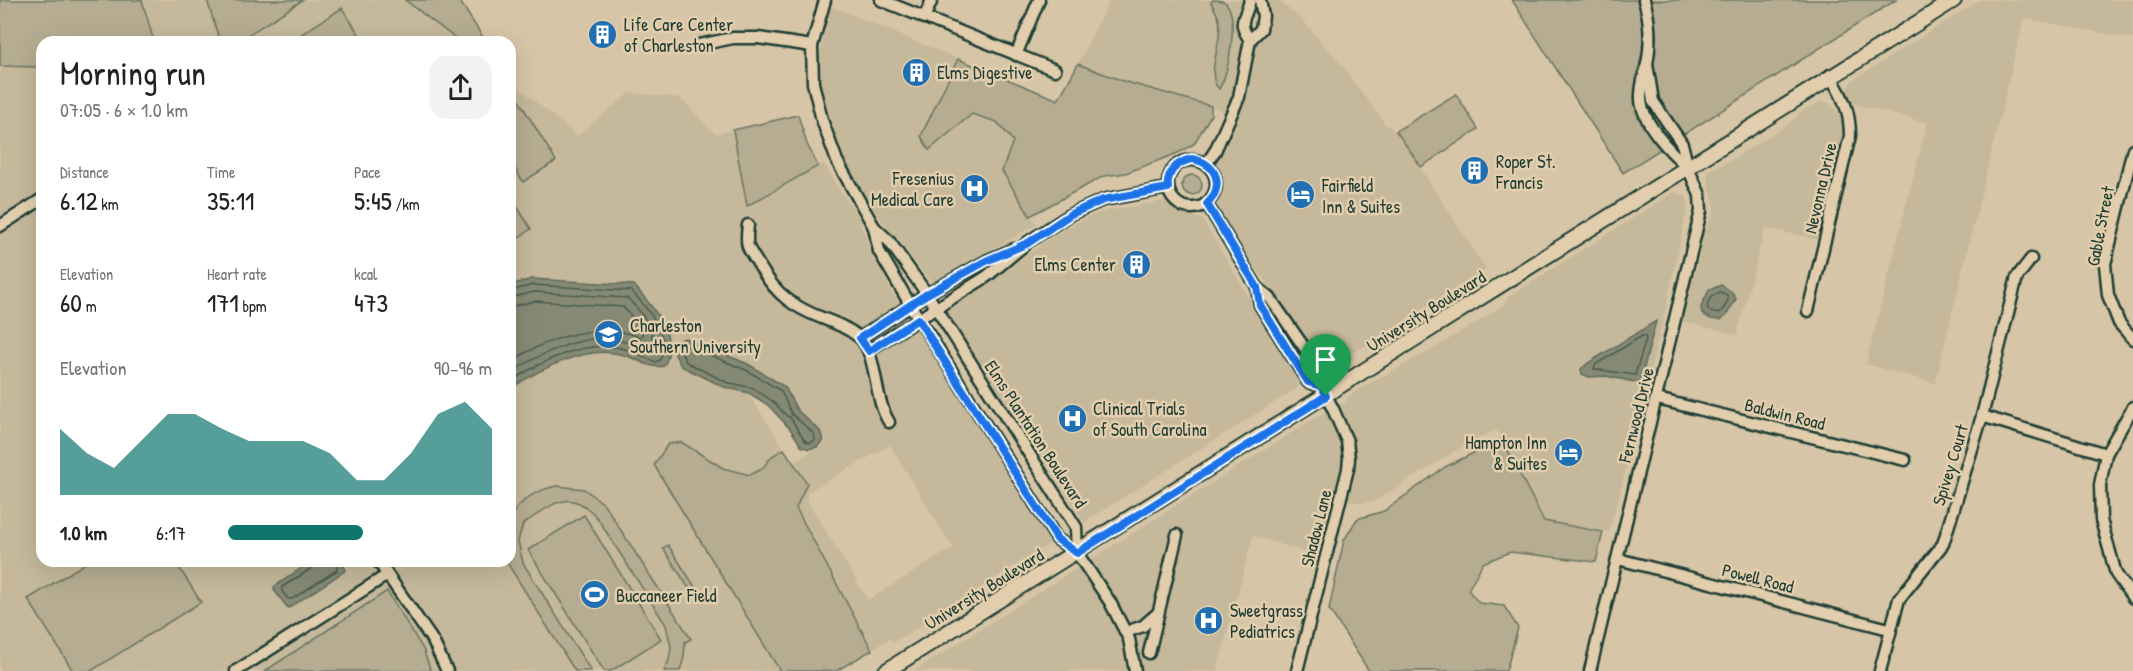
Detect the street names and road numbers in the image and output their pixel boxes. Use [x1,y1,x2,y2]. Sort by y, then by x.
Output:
street label: Nevonna Drive [1797,140,1843,236]
street label: Gable Street [2080,183,2120,268]
street label: University Boulevard [1362,264,1490,358]
street label: Elms Plantation Boulevard [979,355,1093,513]
street label: Fernwood Drive [1612,365,1660,466]
street label: Baldwin Road [1742,392,1828,436]
street label: Spivey Court [1926,421,1974,509]
street label: Shadow Lane [1294,487,1338,569]
street label: University Boulevard [920,542,1048,636]
street label: Powell Road [1720,557,1796,599]

